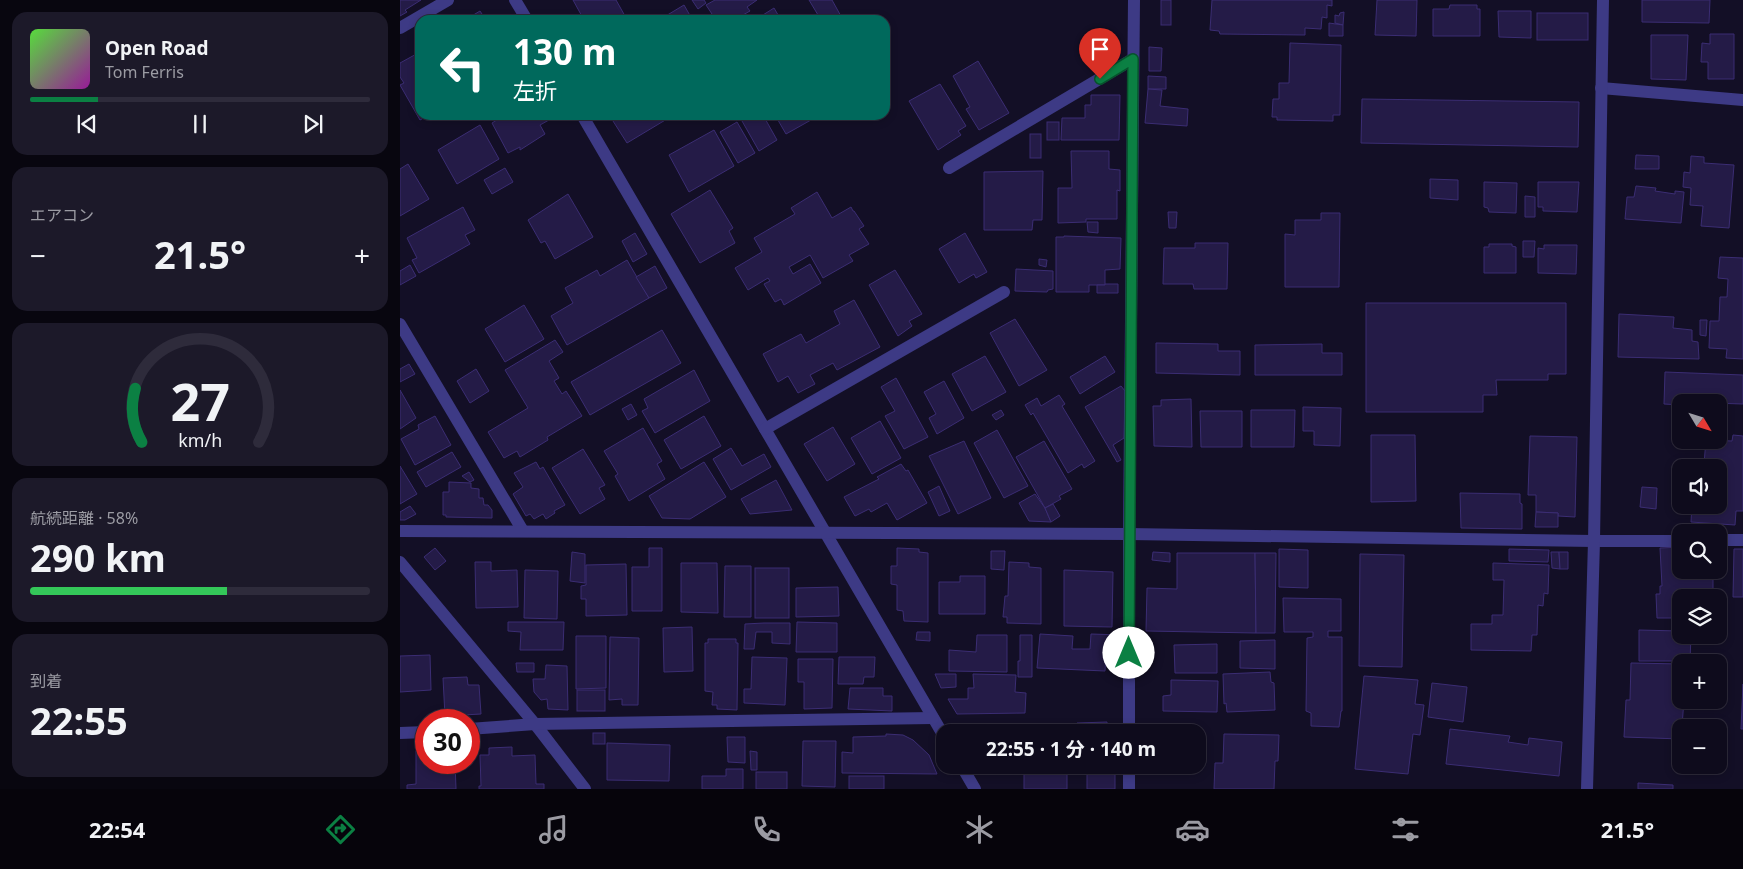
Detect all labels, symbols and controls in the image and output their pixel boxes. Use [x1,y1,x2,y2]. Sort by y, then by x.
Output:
text: 130 m [513,28,616,75]
pin [1079,28,1121,79]
text: Open Road [105,35,208,61]
icon: left [430,35,495,100]
icon: arrive [1086,35,1114,63]
text: Tom Ferris [105,61,184,83]
text: 左折 [513,75,557,105]
icon: previous [73,110,101,138]
icon: pause [186,110,214,138]
icon: next [299,110,327,138]
text: エアコン [30,204,94,226]
text: 21.5° [154,228,246,280]
text: − [30,236,46,274]
text: + [354,236,370,274]
text: 27 [170,365,230,436]
north arrow [1672,394,1728,449]
map controls [1672,394,1727,774]
text: km/h [178,428,222,452]
button: sound [1672,459,1727,514]
text: 航続距離 · 58% [30,507,138,529]
button: search [1672,524,1727,579]
text: 290 km [30,531,166,583]
button: layers [1672,589,1727,644]
position arrow [1102,626,1154,678]
button: + [1672,654,1727,709]
text: 到着 [30,670,62,692]
text: 22:55 [30,694,128,746]
speed limit sign: 30 [415,709,480,774]
button: − [1672,719,1727,774]
text: 22:55 · 1 分 · 140 m [986,736,1156,762]
icon: directions [323,812,358,847]
icon: music [536,812,571,847]
icon: phone [749,812,784,847]
icon: climate [962,812,997,847]
icon: car [1175,812,1210,847]
icon: filters [1388,812,1423,847]
text: 22:54 [89,814,145,844]
text: 21.5° [1601,814,1654,844]

